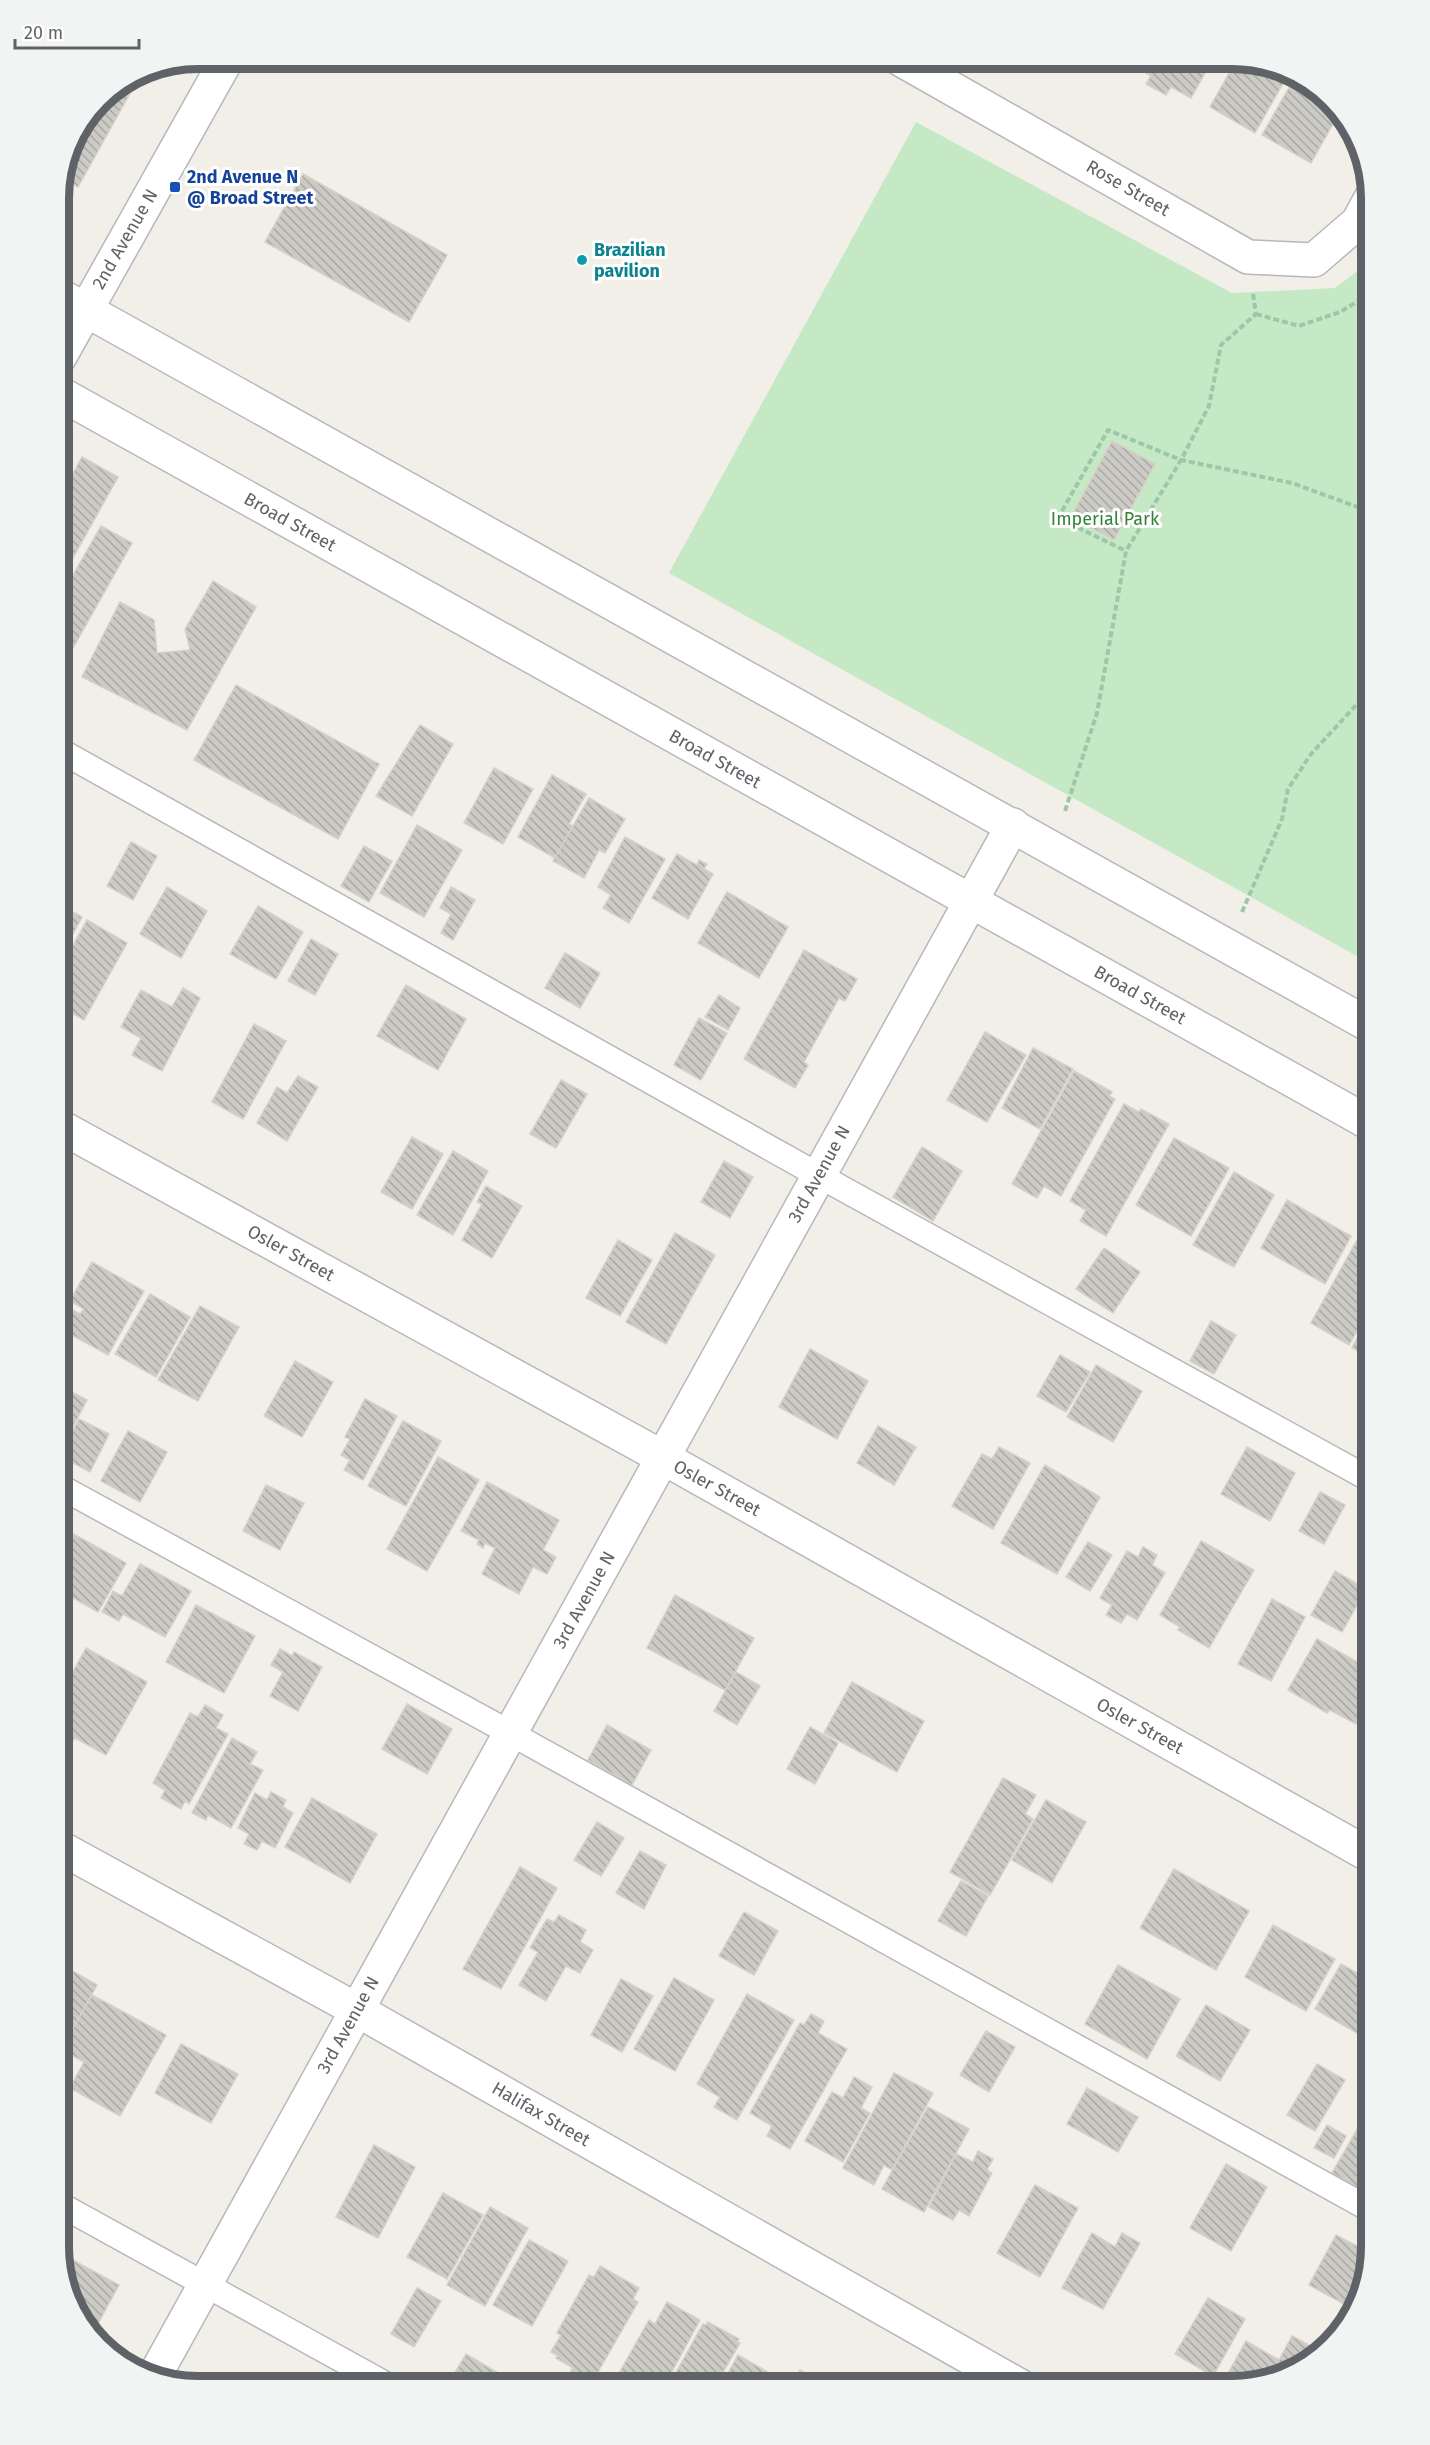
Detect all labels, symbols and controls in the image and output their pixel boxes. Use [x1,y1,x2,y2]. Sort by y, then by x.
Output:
scale bar [15,12,140,50]
text: 20 m [24,22,63,44]
street label: Rose Street [1082,155,1174,221]
place label: 2nd Avenue N @ Broad Street [187,166,314,209]
marker: 2nd Avenue N @ Broad Street [168,180,182,194]
street label: 2nd Avenue N [88,185,162,293]
place label: Brazilian pavilion [594,239,666,282]
marker: Brazilian pavilion [575,253,589,267]
street label: Broad Street [240,488,340,557]
park label: Imperial Park [1051,508,1160,530]
street label: Broad Street [665,725,765,794]
street label: Broad Street [1090,961,1190,1030]
street label: 3rd Avenue N [783,1122,855,1226]
street label: Osler Street [244,1220,339,1286]
street label: Osler Street [670,1455,765,1521]
street label: 3rd Avenue N [548,1548,620,1652]
street label: Osler Street [1093,1693,1188,1759]
street label: 3rd Avenue N [312,1973,384,2077]
street label: Halifax Street [488,2077,595,2151]

